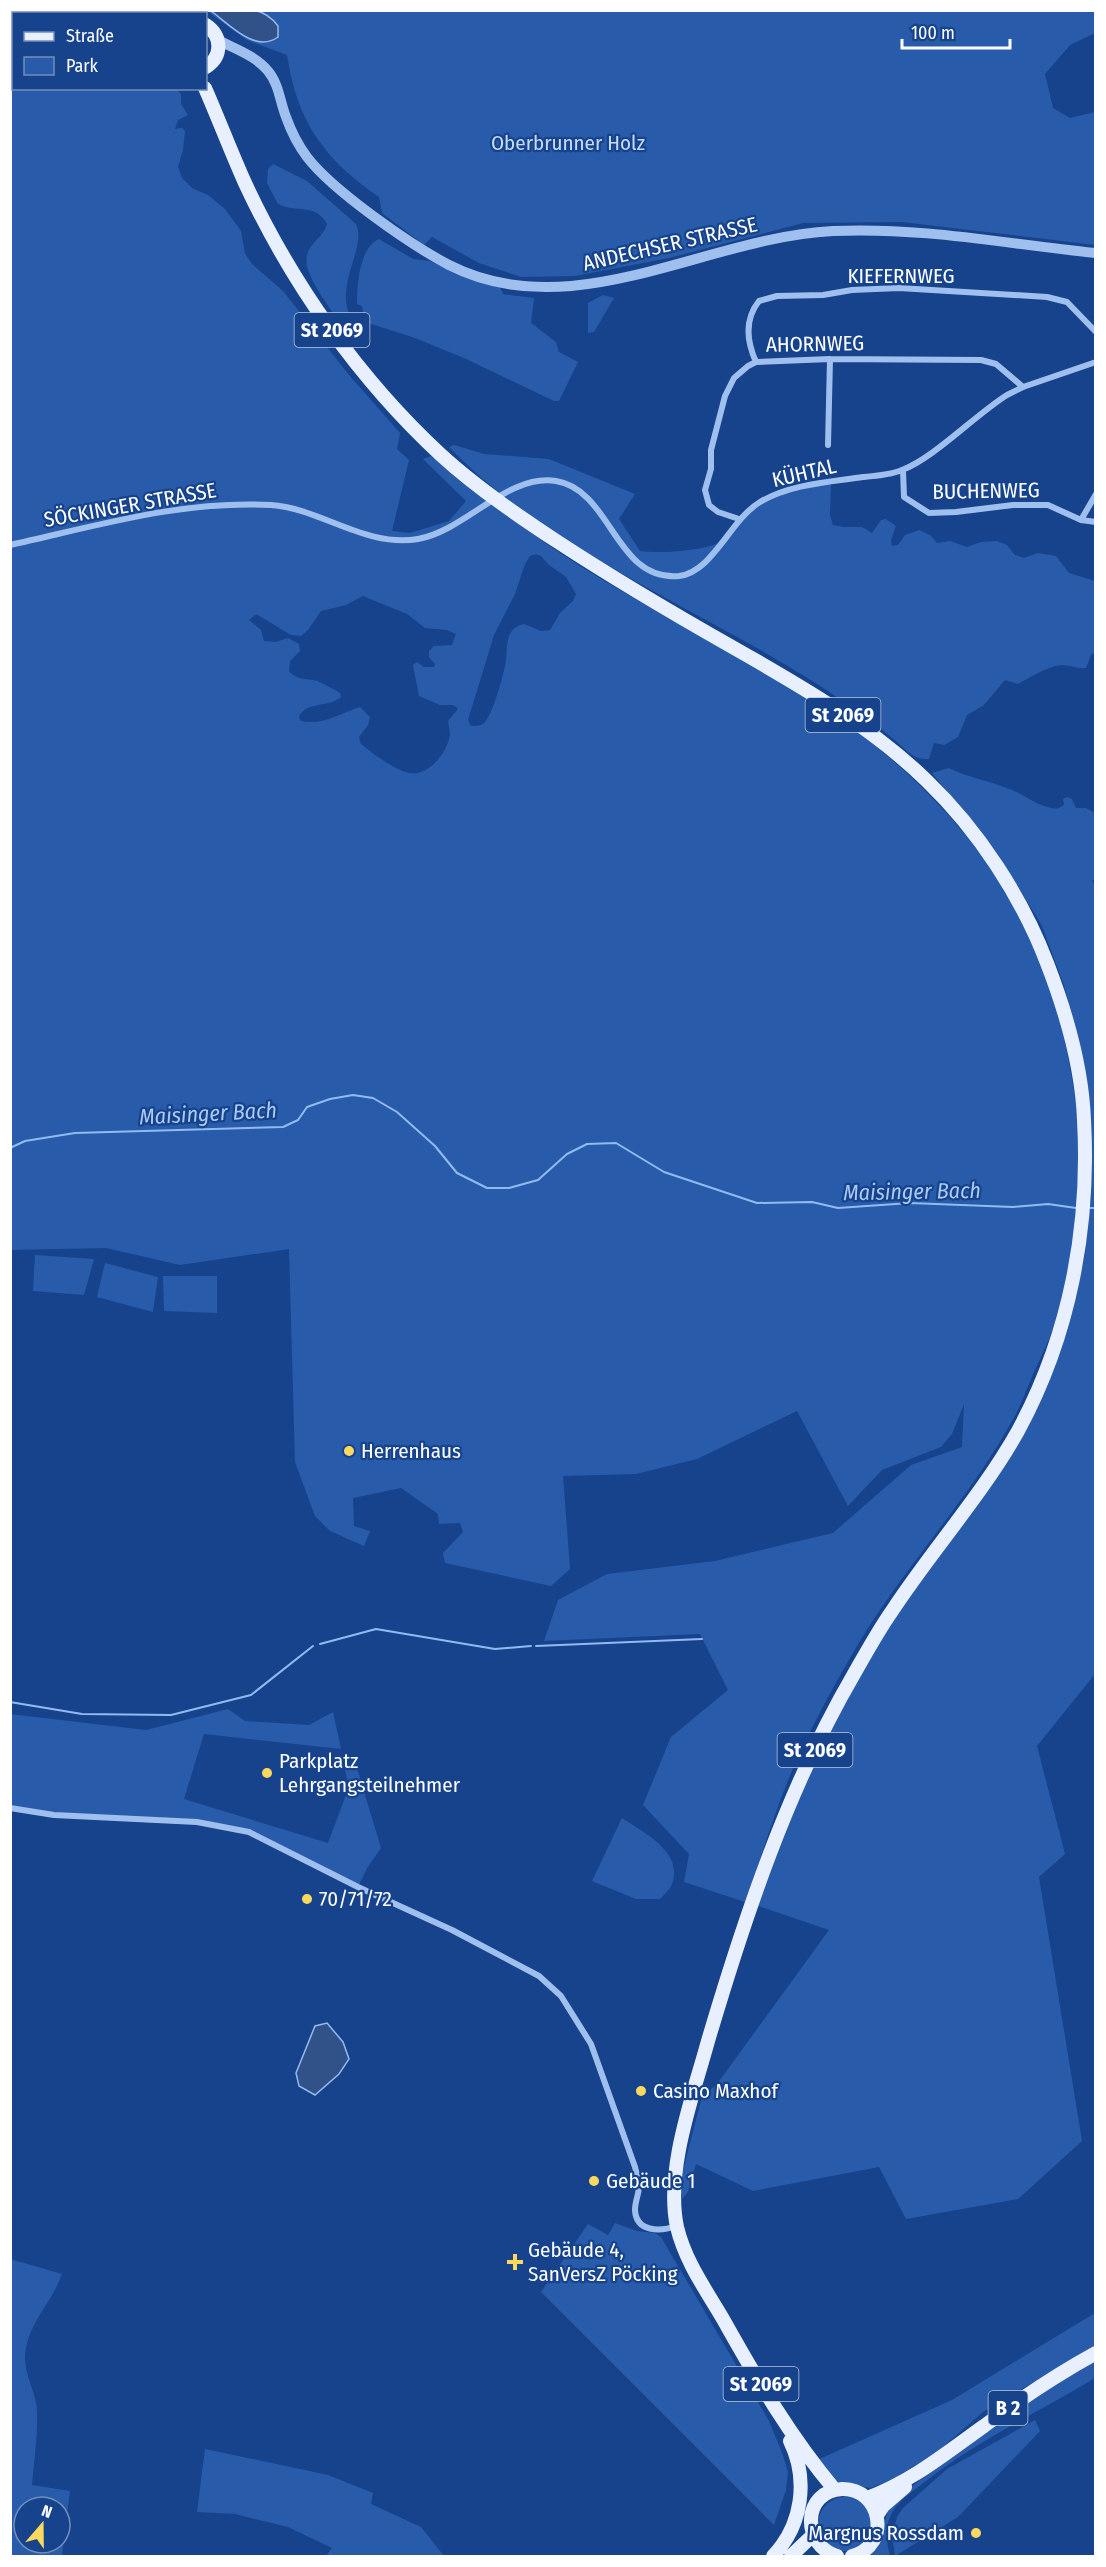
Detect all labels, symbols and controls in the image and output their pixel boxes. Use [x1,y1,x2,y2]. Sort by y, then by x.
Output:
legend [12,12,207,90]
scale bar [902,12,1010,50]
text: 100 m [911,22,955,44]
text: Straße [66,25,114,47]
text: Park [66,55,99,77]
park label: Oberbrunner Holz [491,130,645,156]
street label: ANDECHSER STRASSE [580,211,760,277]
street label: KIEFERNWEG [847,263,955,289]
road number: St 2069 [294,313,370,347]
street label: AHORNWEG [766,330,864,358]
street label: KÜHTAL [769,453,839,493]
street label: SÖCKINGER STRASSE [42,477,218,533]
street label: BUCHENWEG [932,477,1040,505]
road number: St 2069 [806,698,880,732]
water label: Maisinger Bach [138,1096,278,1131]
water label: Maisinger Bach [843,1177,981,1206]
place label: Herrenhaus [361,1438,461,1464]
marker: Herrenhaus [342,1444,356,1458]
road number: St 2069 [778,1733,852,1767]
place label: Parkplatz Lehrgangsteilnehmer [279,1748,461,1798]
marker: Parkplatz Lehrgangsteilnehmer [260,1766,274,1780]
place label: 70/71/72 [319,1886,392,1912]
marker: 70/71/72 [300,1892,314,1906]
place label: Casino Maxhof [653,2078,779,2104]
marker: Casino Maxhof [634,2084,648,2098]
place label: Gebäude 1 [606,2168,695,2194]
marker: Gebäude 1 [587,2174,601,2188]
place label: Gebäude 4, SanVersZ Pöcking [528,2237,678,2287]
marker: Gebäude 4, SanVersZ Pöcking [506,2253,524,2271]
road number: St 2069 [724,2367,798,2401]
road number: B 2 [988,2391,1028,2425]
north arrow [12,2495,72,2555]
text: N [39,2501,55,2522]
place label: Margnus Rossdam [808,2520,964,2546]
marker: Margnus Rossdam [969,2526,983,2540]

